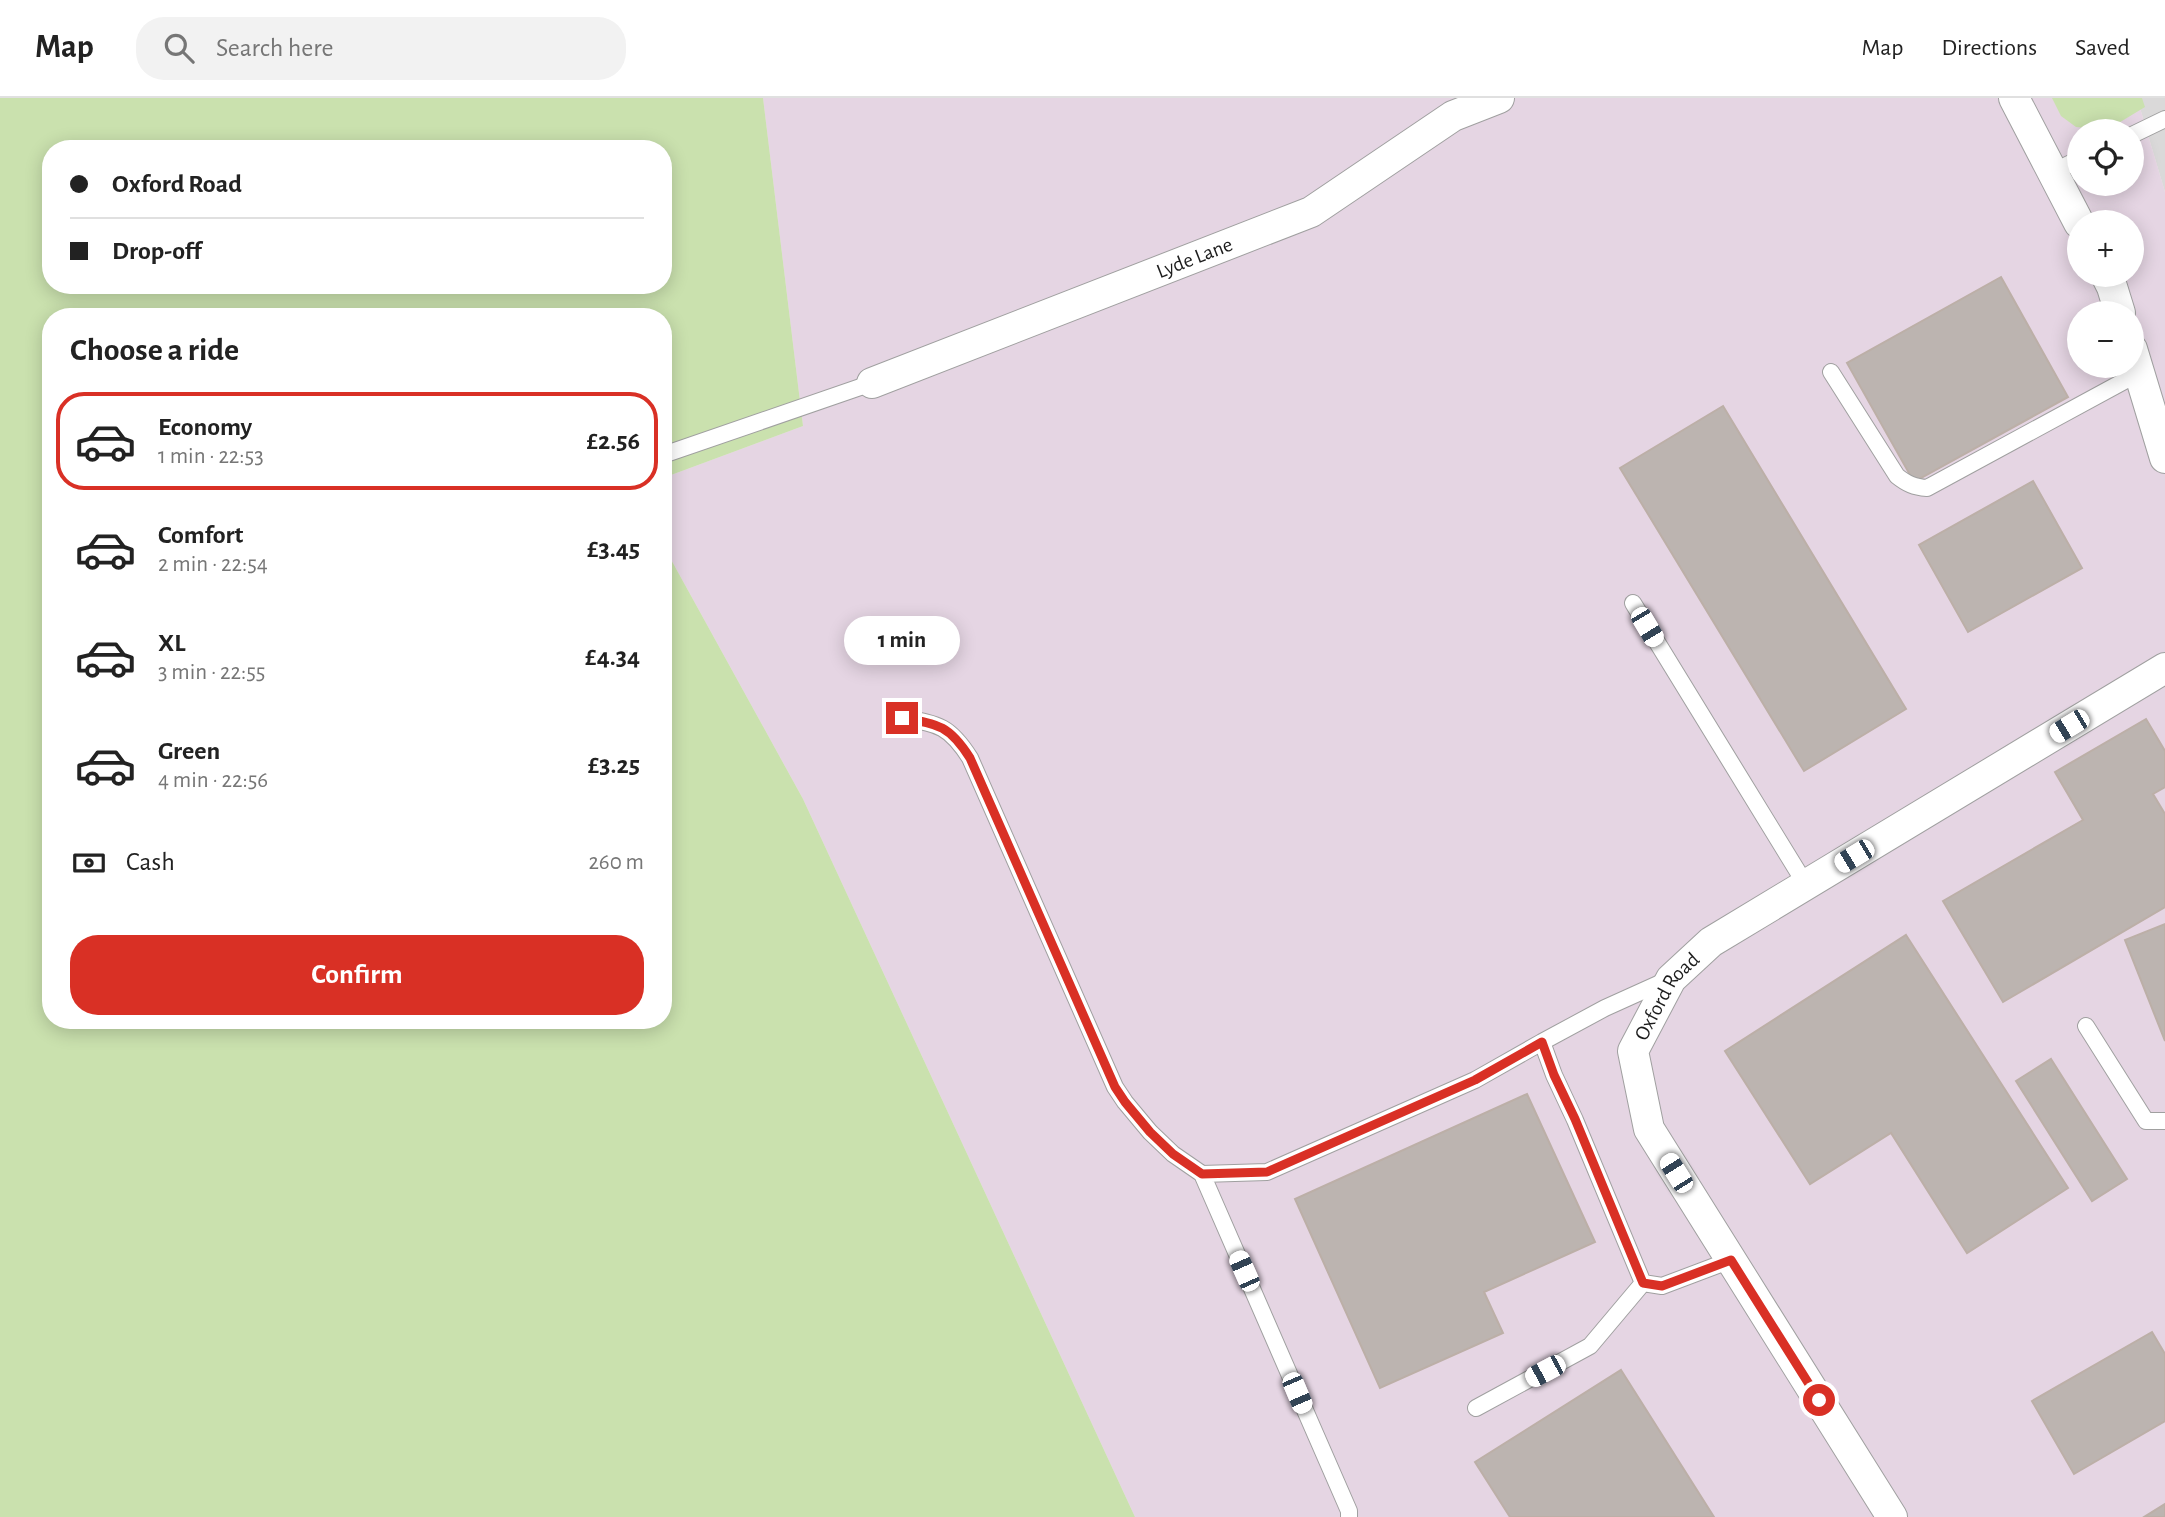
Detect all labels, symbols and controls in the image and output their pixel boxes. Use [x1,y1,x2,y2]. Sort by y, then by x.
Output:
search box [136,17,626,80]
icon: search [160,29,198,67]
text: Map [35,31,94,64]
text: Search here [216,35,334,61]
text: Map [1861,36,1903,60]
text: Directions [1941,36,2037,60]
text: Saved [2075,36,2130,60]
map controls [2067,119,2144,378]
button: locate [2067,119,2144,196]
text: Oxford Road [112,171,242,197]
button: + [2067,210,2144,287]
street label: Lyde Lane [1154,234,1236,282]
text: Drop-off [112,238,201,264]
button: − [2067,301,2144,378]
text: Choose a ride [70,334,239,366]
icon: car [74,410,137,473]
text: Economy [158,414,252,440]
text: £2.56 [586,428,640,454]
text: 1 min · 22:53 [158,445,264,468]
icon: car [74,518,137,581]
text: Comfort [158,522,243,548]
text: £3.45 [587,536,640,562]
text: 2 min · 22:54 [158,553,268,576]
car [1628,604,1667,650]
callout: 1 min [844,616,960,666]
icon: car [74,626,137,689]
text: 1 min [878,629,926,652]
text: XL [158,630,185,656]
text: £4.34 [585,644,640,670]
text: 3 min · 22:55 [158,661,265,684]
route end [886,702,918,734]
car [2046,706,2093,746]
icon: car [74,734,137,797]
text: Green [158,738,220,764]
text: £3.25 [588,752,640,778]
text: 4 min · 22:56 [158,769,268,792]
car [1831,836,1878,876]
icon: cash [70,844,108,882]
text: Cash [126,849,175,875]
text: 260 m [588,851,644,874]
button: Confirm [70,935,644,1015]
street label: Oxford Road [1631,949,1703,1044]
car [1656,1150,1697,1196]
car [1226,1248,1263,1294]
car [1522,1352,1569,1390]
car [1280,1370,1315,1416]
route start [1803,1384,1835,1416]

